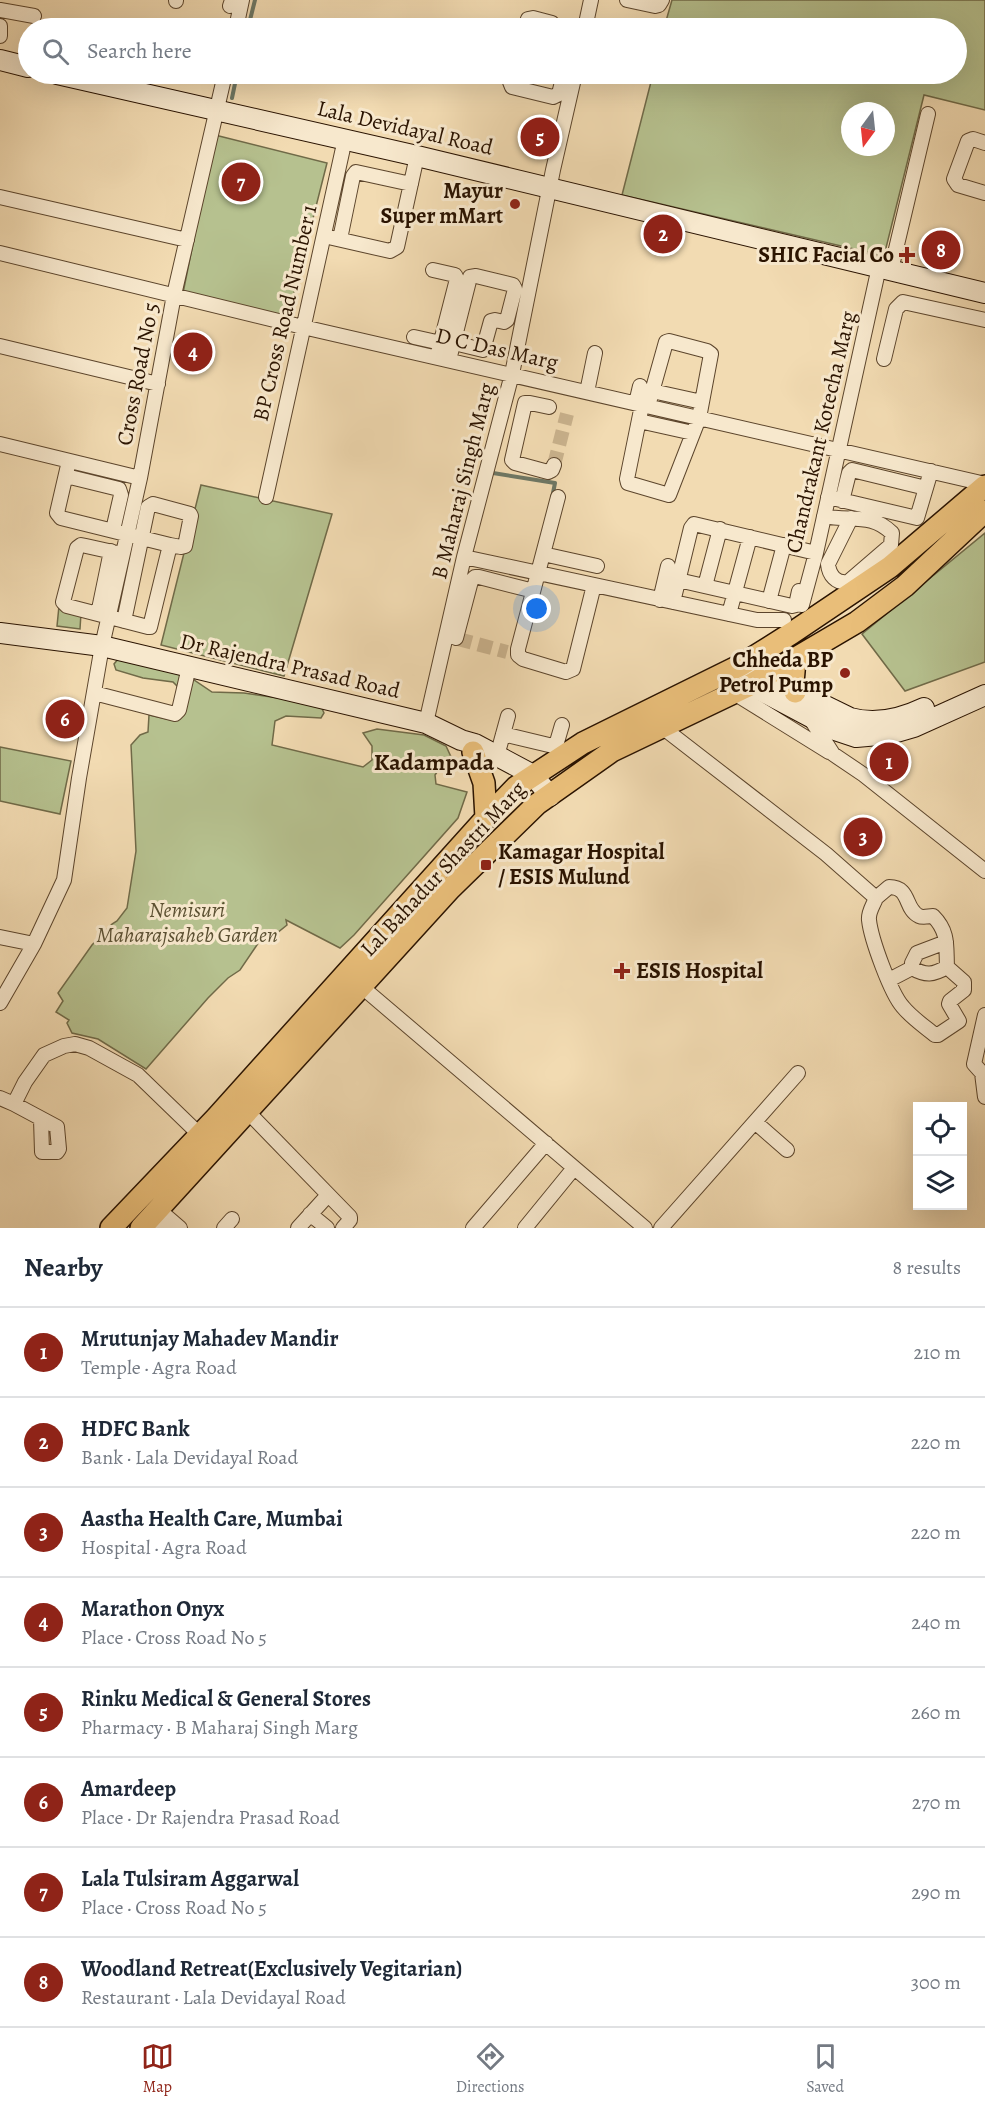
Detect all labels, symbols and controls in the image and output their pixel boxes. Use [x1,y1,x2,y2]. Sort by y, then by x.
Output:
search box [18,18,967,84]
icon: search [39,35,72,68]
text: Search here [87,36,192,66]
street label: Lala Devidayal Road [314,93,496,163]
north arrow [841,102,895,156]
pin: 5 [520,114,560,160]
pin: 7 [222,160,260,204]
place label: Mayur Super mMart [381,176,504,231]
marker: Mayur Super mMart [508,197,522,211]
street label: BP Cross Road Number 1 [245,202,325,424]
pin: 2 [644,212,682,256]
pin: 8 [922,228,960,272]
place label: SHIC Facial Co [758,240,894,270]
marker: SHIC Facial Co [898,246,916,264]
street label: Cross Road No 5 [109,300,167,448]
street label: Chandrakant Kotecha Marg [779,308,863,556]
street label: D C Das Marg [433,320,561,378]
pin: 4 [174,330,212,374]
street label: B Maharaj Singh Marg [424,380,502,582]
your location [522,594,551,623]
street label: Dr Rajendra Prasad Road [177,626,403,706]
place label: Chheda BP Petrol Pump [719,645,833,700]
marker: Chheda BP Petrol Pump [838,666,852,680]
pin: 6 [46,696,84,742]
pin: 1 [870,740,908,784]
district label: Kadampada [374,746,495,778]
street label: Lal Bahadur Shastri Marg [354,775,532,963]
pin: 3 [844,814,882,860]
place label: Kamagar Hospital / ESIS Mulund [498,837,665,892]
marker: Kamagar Hospital / ESIS Mulund [479,858,493,872]
park label: Nemisuri Maharajsaheb Garden [96,895,278,950]
place label: ESIS Hospital [636,956,763,986]
marker: ESIS Hospital [613,962,631,980]
map controls [913,1102,967,1210]
button: locate [913,1102,967,1156]
button: layers [913,1156,967,1210]
text: Nearby [24,1250,103,1285]
text: 8 results [893,1254,961,1281]
text: Mrutunjay Mahadev Mandir [81,1324,339,1354]
text: 1 [40,1339,47,1366]
text: 210 m [913,1339,961,1366]
text: Temple · Agra Road [81,1354,237,1381]
text: HDFC Bank [81,1414,190,1444]
text: 2 [39,1429,48,1456]
text: 220 m [911,1429,961,1456]
text: Bank · Lala Devidayal Road [81,1444,298,1471]
text: Aastha Health Care, Mumbai [81,1504,343,1534]
text: 3 [39,1519,48,1546]
text: 220 m [911,1519,961,1546]
text: Hospital · Agra Road [81,1534,247,1561]
text: Marathon Onyx [81,1594,224,1624]
text: 4 [39,1609,48,1636]
text: 240 m [911,1609,961,1636]
text: Place · Cross Road No 5 [81,1624,267,1651]
text: Rinku Medical & General Stores [81,1684,371,1714]
text: 5 [39,1699,48,1726]
text: 260 m [911,1699,961,1726]
text: Pharmacy · B Maharaj Singh Marg [81,1714,358,1741]
text: Amardeep [81,1774,176,1804]
text: 6 [39,1789,48,1816]
text: 270 m [912,1789,961,1816]
text: Place · Dr Rajendra Prasad Road [81,1804,340,1831]
text: Lala Tulsiram Aggarwal [81,1864,299,1894]
text: 7 [39,1879,48,1906]
text: 290 m [911,1879,961,1906]
text: Place · Cross Road No 5 [81,1894,267,1921]
text: Woodland Retreat(Exclusively Vegitarian) [81,1954,462,1984]
text: 8 [39,1969,48,1996]
text: 300 m [911,1969,961,1996]
text: Restaurant · Lala Devidayal Road [81,1984,346,2011]
tab: Map [141,2040,174,2098]
tab: Directions [456,2040,524,2098]
tab: Saved [806,2040,844,2098]

